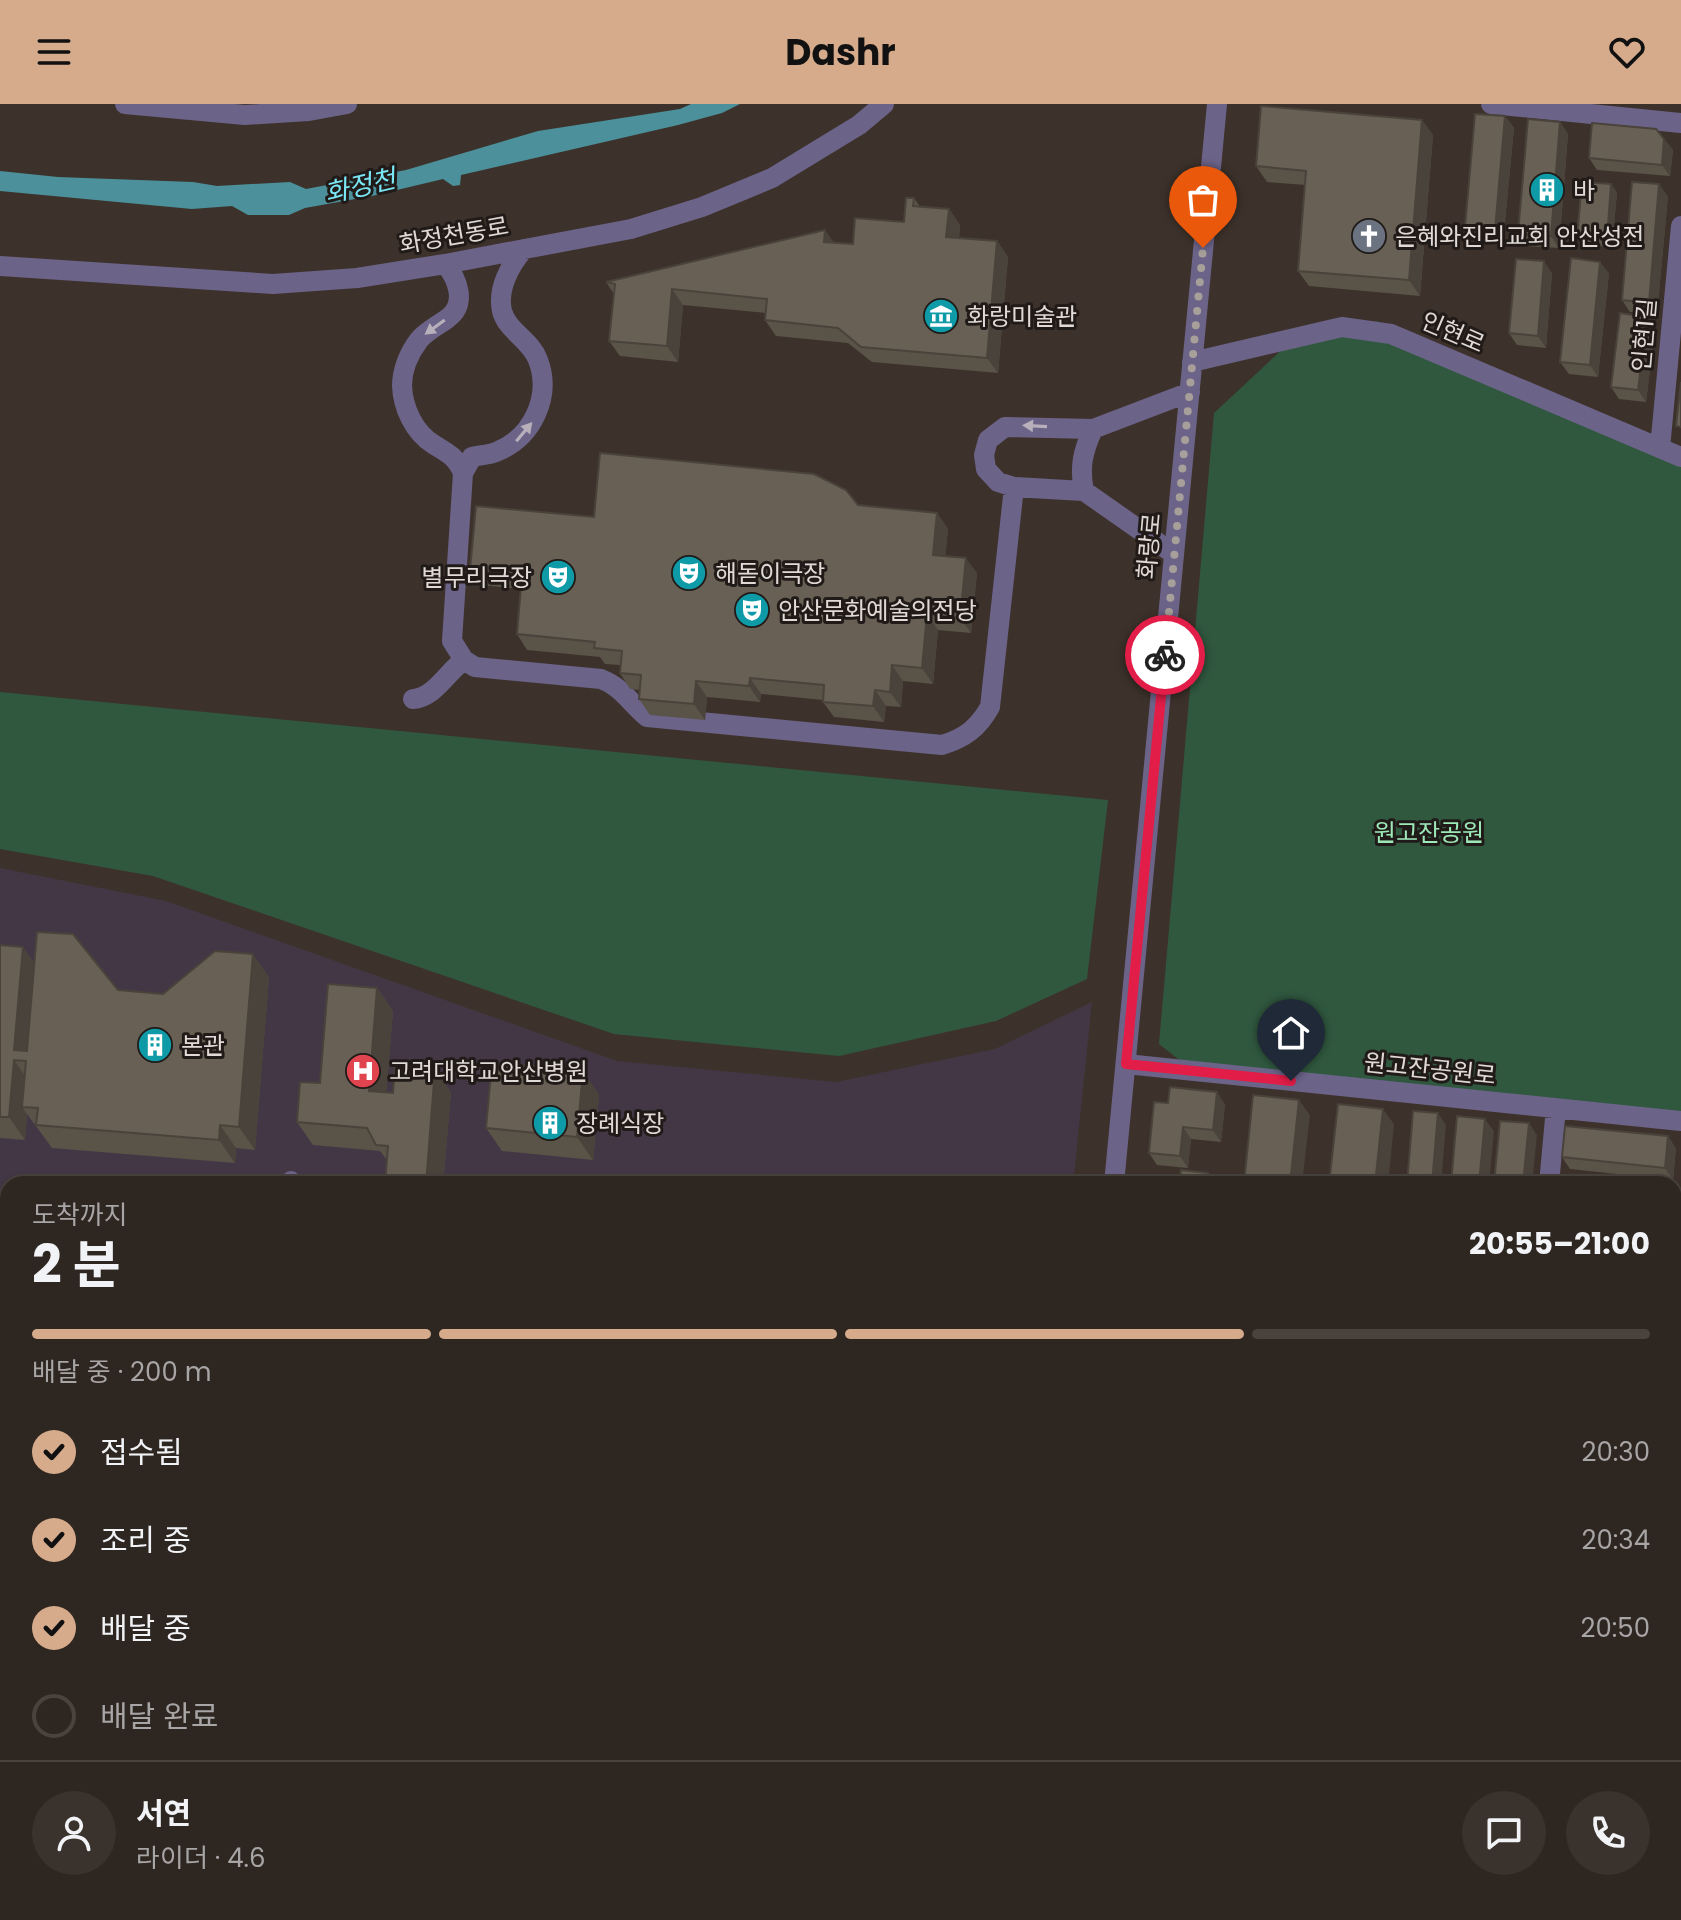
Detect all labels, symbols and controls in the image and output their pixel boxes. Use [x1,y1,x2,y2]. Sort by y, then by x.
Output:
text: Dashr [785,27,896,78]
icon: menu [32,30,76,74]
icon: heart [1605,30,1649,74]
water label: 화정천 [321,160,402,212]
pin [1169,166,1237,248]
building icon: 바 [1528,171,1566,209]
place label: 바 [1573,174,1595,207]
icon: bag [1181,178,1225,222]
street label: 화정천동로 [397,209,511,261]
church icon: 은혜와진리교회 안산성전 [1350,217,1388,255]
place label: 은혜와진리교회 안산성전 [1395,220,1644,253]
museum icon: 화랑미술관 [922,297,960,335]
street label: 인현1길 [1624,297,1664,373]
place label: 화랑미술관 [967,300,1077,333]
street label: 인현로 [1416,304,1490,360]
one-way arrow [425,319,445,335]
one-way arrow [1022,420,1047,433]
one-way arrow [515,422,532,442]
street label: 화랑로 [1130,512,1168,580]
theatre icon: 해돋이극장 [670,554,708,592]
place label: 해돋이극장 [715,557,825,590]
theatre icon: 별무리극장 [539,558,577,596]
place label: 별무리극장 [422,561,532,594]
theatre icon: 안산문화예술의전당 [733,591,771,629]
place label: 안산문화예술의전당 [778,594,977,627]
courier [1125,615,1205,695]
icon: bike [1143,633,1187,677]
park label: 원고잔공원 [1374,816,1484,849]
pin [1257,999,1325,1081]
icon: home [1269,1011,1313,1055]
building icon: 본관 [136,1026,174,1064]
place label: 본관 [181,1029,225,1062]
street label: 원고잔공원로 [1362,1046,1498,1092]
hospital icon: 고려대학교안산병원 [344,1052,382,1090]
place label: 고려대학교안산병원 [389,1055,588,1088]
building icon: 장례식장 [531,1104,569,1142]
place label: 장례식장 [576,1107,664,1140]
text: 도착까지 [32,1197,128,1233]
text: 20:55–21:00 [1469,1222,1650,1265]
text: 2 분 [32,1228,121,1301]
text: 배달 중 · 200 m [32,1354,211,1390]
icon: check [32,1430,76,1474]
text: 접수됨 [100,1431,183,1474]
text: 20:30 [1582,1434,1650,1470]
icon: check [32,1518,76,1562]
text: 조리 중 [100,1519,191,1562]
text: 20:34 [1582,1522,1650,1558]
icon: check [32,1606,76,1650]
text: 배달 중 [100,1607,191,1650]
text: 20:50 [1581,1610,1650,1646]
text: 배달 완료 [100,1695,218,1738]
button: person [32,1791,116,1875]
button: chat [1462,1791,1546,1875]
button: phone [1566,1791,1650,1875]
text: 서연 [136,1792,191,1835]
text: 라이더 · 4.6 [136,1840,265,1876]

